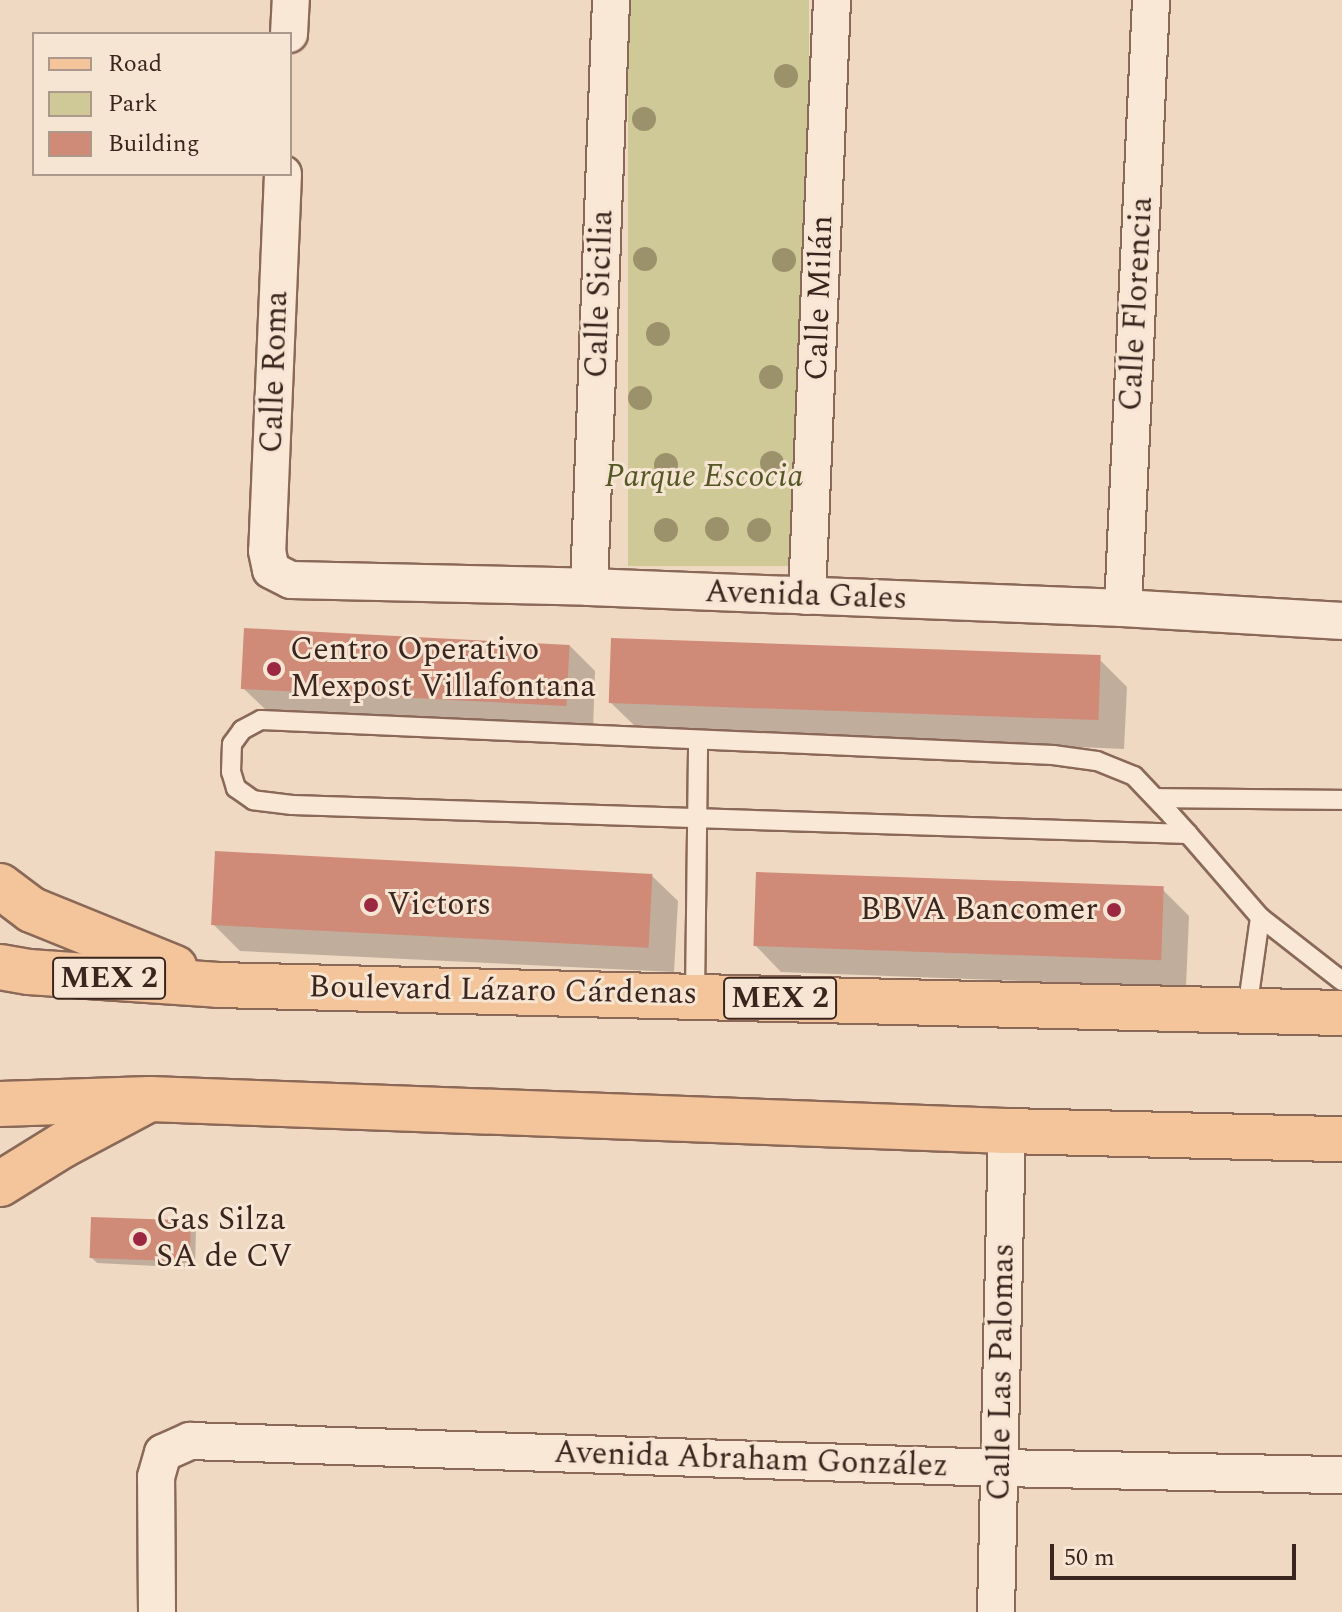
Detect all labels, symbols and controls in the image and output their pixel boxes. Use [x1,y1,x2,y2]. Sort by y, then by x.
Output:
legend [32,32,292,176]
text: Road [108,46,162,82]
text: Park [108,86,158,122]
text: Building [108,126,200,162]
street label: Calle Florencia [1112,196,1162,412]
street label: Calle Sicilia [578,209,622,379]
street label: Calle Milán [798,215,842,381]
street label: Calle Roma [253,290,297,454]
park label: Parque Escocia [605,458,803,496]
street label: Avenida Gales [704,573,908,619]
place label: Centro Operativo Mexpost Villafontana [290,632,596,707]
marker: Centro Operativo Mexpost Villafontana [265,660,283,678]
place label: Victors [387,886,491,924]
place label: BBVA Bancomer [860,891,1098,929]
marker: Victors [362,896,380,914]
marker: BBVA Bancomer [1105,901,1123,919]
road number: MEX 2 [51,952,167,1004]
street label: Boulevard Lázaro Cárdenas [308,968,698,1014]
road number: MEX 2 [722,972,838,1024]
place label: Gas Silza SA de CV [156,1202,292,1277]
marker: Gas Silza SA de CV [131,1230,149,1248]
street label: Calle Las Palomas [981,1243,1023,1501]
street label: Avenida Abraham González [553,1434,949,1486]
scale bar [1054,1528,1300,1578]
text: 50 m [1064,1540,1115,1576]

